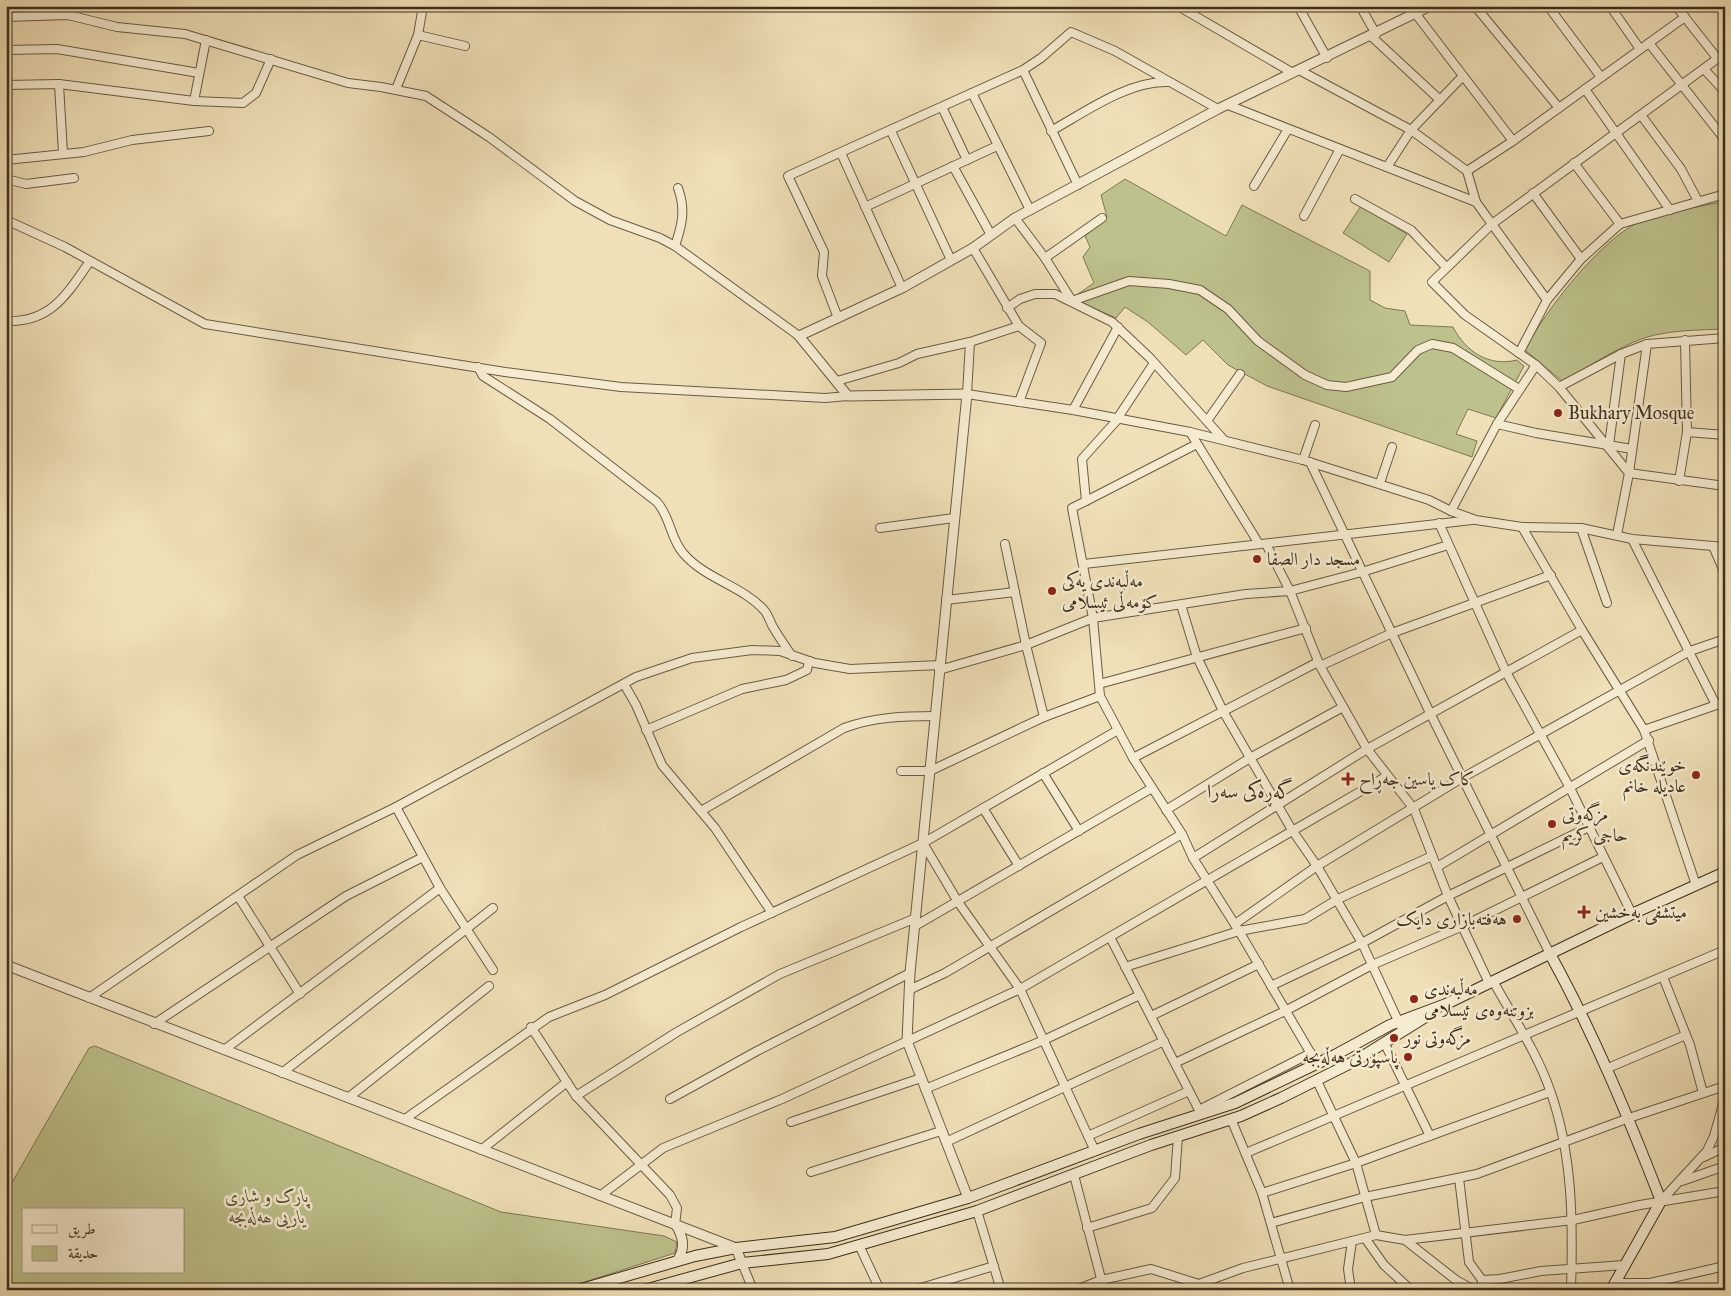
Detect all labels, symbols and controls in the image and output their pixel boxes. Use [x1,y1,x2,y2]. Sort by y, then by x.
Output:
place label: Bukhary Mosque [1568,402,1694,425]
marker: Bukhary Mosque [1552,407,1564,419]
place label: مسجد دار الصفا [1267,548,1360,570]
marker: مسجد دار الصفا [1251,553,1263,565]
place label: مەڵبەندی یەکی کۆمەڵی ئیسلامی [1062,569,1158,613]
marker: مەڵبەندی یەکی کۆمەڵی ئیسلامی [1046,585,1058,597]
place label: خوێندنگەی عادیلە خانم [1618,754,1686,802]
place label: کاک یاسین جەڕاح [1359,768,1474,795]
marker: خوێندنگەی عادیلە خانم [1690,769,1702,781]
marker: کاک یاسین جەڕاح [1341,772,1355,786]
district label: گەڕەکی سەرا [1207,777,1293,807]
place label: مزگە‌وتی حاجی كریم [1562,801,1628,851]
marker: مزگە‌وتی حاجی كریم [1546,818,1558,830]
place label: میتشفی بەخشین [1595,901,1687,925]
marker: میتشفی بەخشین [1577,905,1591,919]
place label: هەفتەبازاری دایک [1396,908,1507,930]
marker: هەفتەبازاری دایک [1511,913,1523,925]
place label: مەڵبەندی بزوتنەوەی ئیسلامی [1424,978,1534,1021]
marker: مەڵبەندی بزوتنەوەی ئیسلامی [1408,993,1420,1005]
place label: مزگەوتی نور [1402,1025,1471,1051]
marker: مزگەوتی نور [1388,1032,1400,1044]
place label: پاسپۆرتی هەڵەبجە [1302,1046,1400,1070]
marker: پاسپۆرتی هەڵەبجە [1402,1051,1414,1063]
park label: پارک و شاری یاریی ھەڵەبجە [225,1185,311,1229]
legend [22,1208,185,1274]
text: طريق [68,1220,95,1239]
text: حديقة [68,1244,98,1262]

